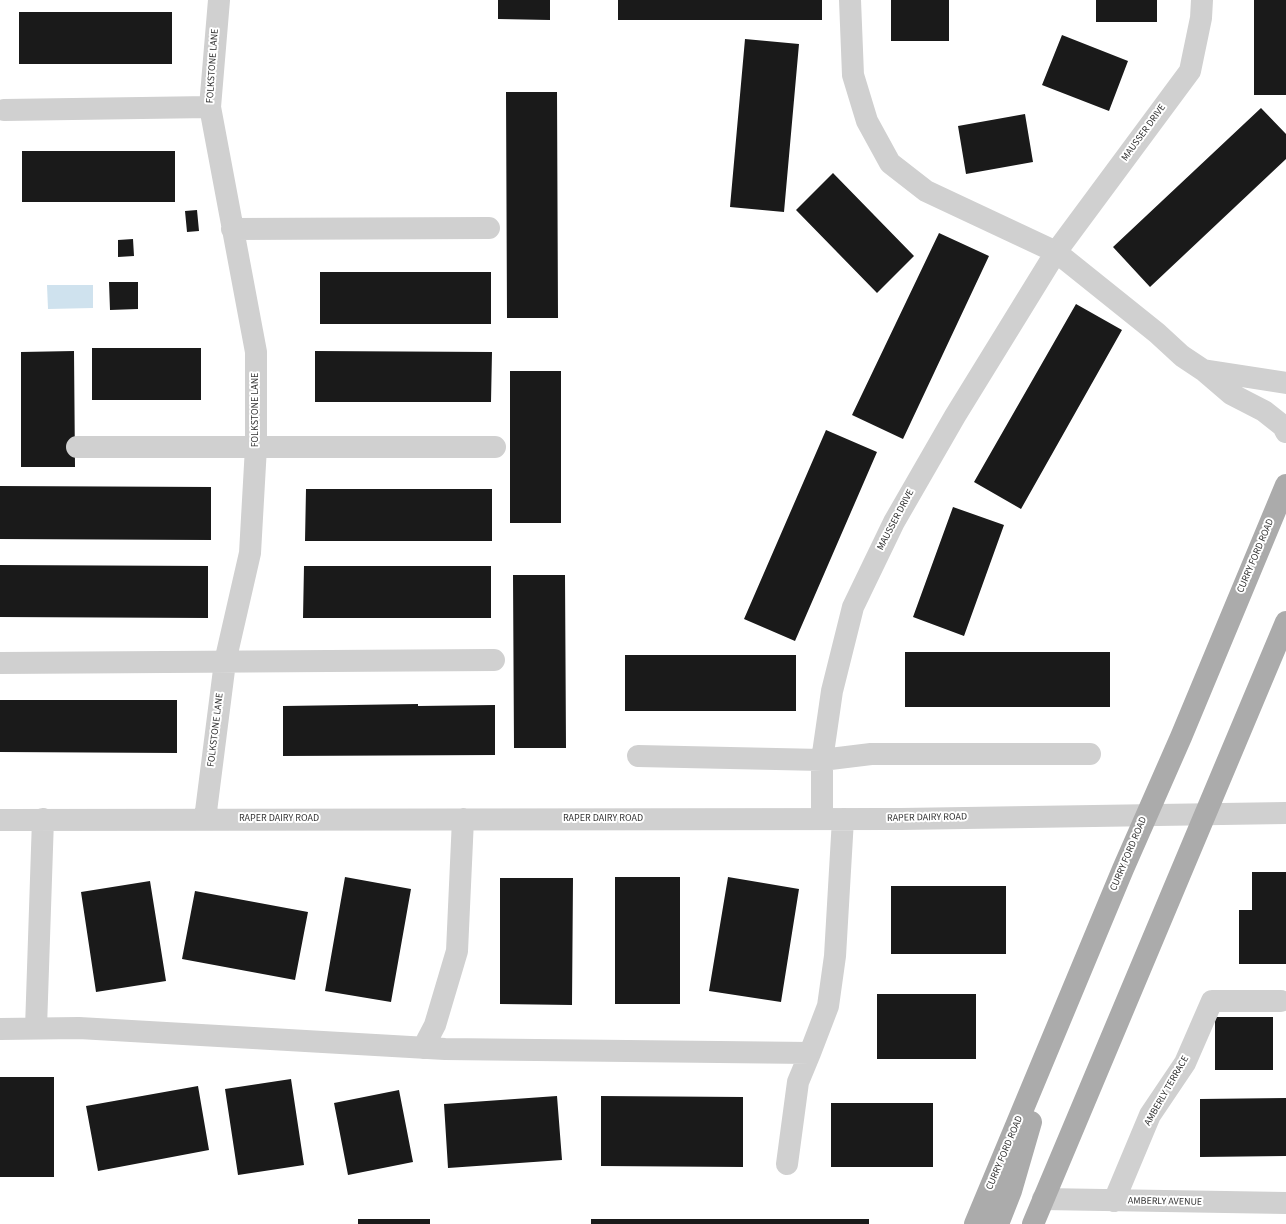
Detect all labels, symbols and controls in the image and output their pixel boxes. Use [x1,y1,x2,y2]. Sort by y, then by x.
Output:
street label: FOLKSTONE LANE [204,28,222,104]
street label: MAUSSER DRIVE [1119,102,1169,164]
street label: FOLKSTONE LANE [250,373,262,447]
street label: MAUSSER DRIVE [875,487,917,553]
street label: CURRY FORD ROAD [1235,517,1277,595]
street label: FOLKSTONE LANE [205,692,227,768]
street label: RAPER DAIRY ROAD [887,811,967,825]
street label: RAPER DAIRY ROAD [239,813,319,825]
street label: RAPER DAIRY ROAD [563,813,643,825]
street label: CURRY FORD ROAD [1108,815,1150,893]
street label: AMBERLY TERRACE [1142,1054,1192,1128]
street label: CURRY FORD ROAD [984,1114,1026,1192]
street label: AMBERLY AVENUE [1128,1195,1202,1209]

